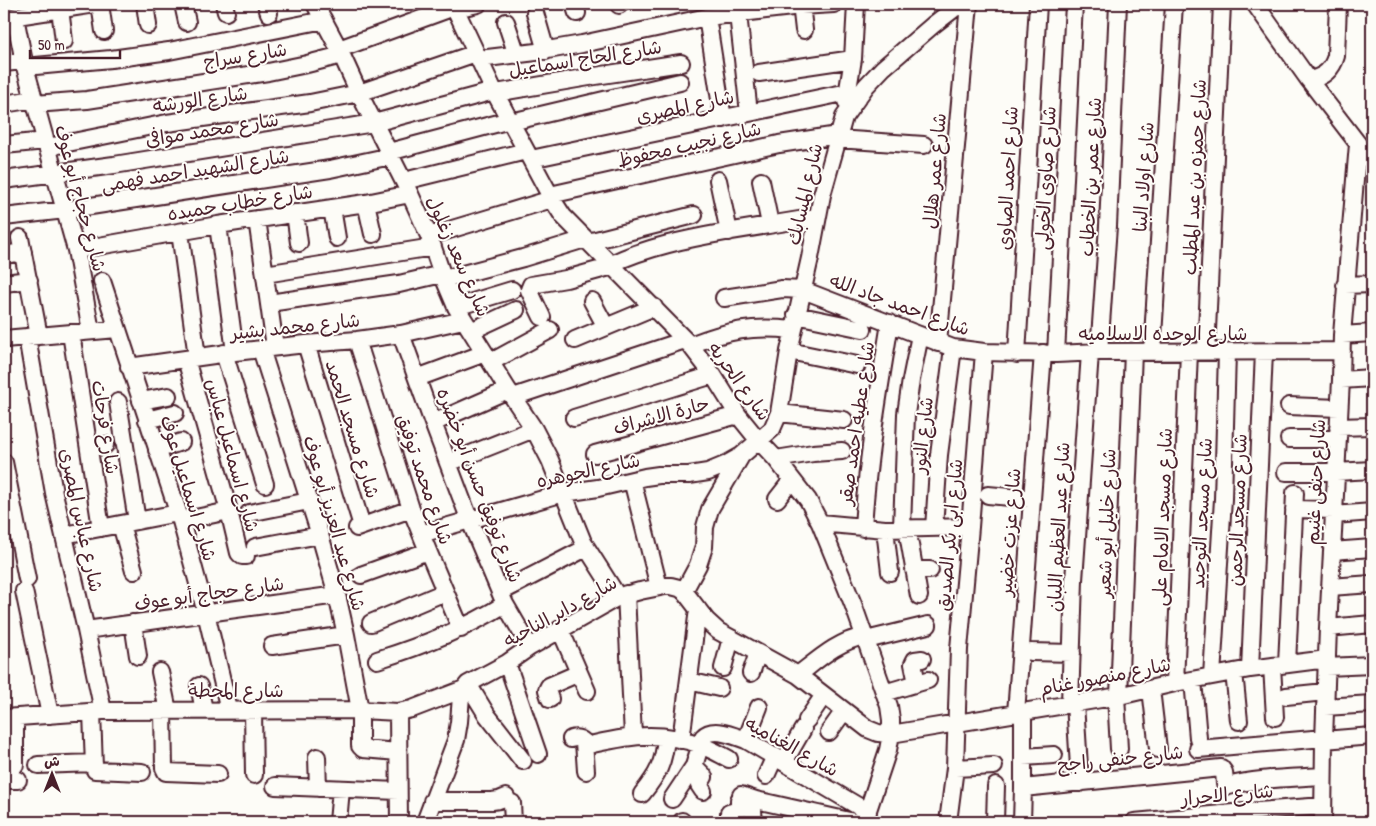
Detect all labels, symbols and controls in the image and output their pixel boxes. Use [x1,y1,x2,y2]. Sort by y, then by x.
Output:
scale bar [30,28,120,60]
street label: شارع الحاج اسماعيل [507,33,664,84]
text: 50 m [38,34,65,55]
street label: شارع سراج [201,36,289,75]
street label: شارع حمزه بن عبد المطلب [1176,78,1213,276]
street label: شارع الورشه [151,79,249,120]
street label: شارع المصرى [634,83,737,130]
street label: شارع عمر بن الخطاب [1073,97,1108,257]
street label: شارع احمد الصاوى [990,105,1025,251]
street label: شارع صاوى الخولى [1028,105,1063,251]
street label: شارع محمد موافى [143,106,281,153]
street label: شارع عمر هلال [916,112,953,230]
street label: شارع نجيب محفوظ [614,115,764,174]
street label: شارع اولاد البنا [1126,121,1161,233]
street label: شارع حجاج أبو عوف [48,122,113,275]
street label: شارع المسابك [780,140,829,248]
street label: شارع الشهيد احمد فهمى [99,142,291,199]
street label: شارع خطاب حميده [165,178,315,227]
street label: شارع سعد زغلول [420,191,497,321]
street label: شارع احمد جاد الله [826,267,974,342]
street label: شارع محمد بشير [227,306,361,347]
street label: شارع الوحده الاسلاميه [1079,320,1247,347]
street label: شارع الحريه [702,336,778,426]
street label: شارع عطيه احمد صقر [831,340,881,509]
street label: شارع مسجد الحمد [319,357,386,502]
street label: شارع اسماعيل عباس [199,375,266,535]
street label: شارع فرحات [85,378,126,476]
street label: شارع توفيق حسن أبو خضره [430,384,529,587]
street label: حارة الاشراف [610,390,712,440]
street label: شارع النور [905,395,940,477]
street label: شارع محمد توفيق [390,410,460,548]
street label: شارع اسماعيل عوف [154,412,224,564]
street label: شارع حنفى غنيم [1299,418,1333,546]
street label: شارع مسجد الامام على [1146,427,1180,607]
street label: شارع عبد العزيز أبو عوف [297,432,372,614]
street label: شارع مسجد الرحمن [1221,433,1254,587]
street label: شارع مسجد التوحيد [1184,437,1219,589]
street label: شارع عبد العظيم اللبان [1041,441,1077,613]
street label: شارع عباس المصرى [53,446,110,595]
street label: شارع الجوهره [534,446,642,495]
street label: شارع خليل أبو شعير [1090,448,1123,600]
street label: شارع ابى بكر الصديق [929,458,970,612]
street label: شارع عزت خضير [991,467,1027,599]
street label: شارع داير الناحيه [498,569,622,654]
street label: شارع حجاج أبو عوف [132,570,286,617]
street label: شارع منصور غنام [1037,651,1173,703]
street label: شارع المحطة [188,677,284,704]
street label: شارع الغناميه [740,710,843,783]
street label: شارع حنفى راجح [1056,738,1184,779]
north arrow [28,748,78,798]
text: ش [44,751,60,770]
street label: شارع الاحرار [1178,777,1274,812]

